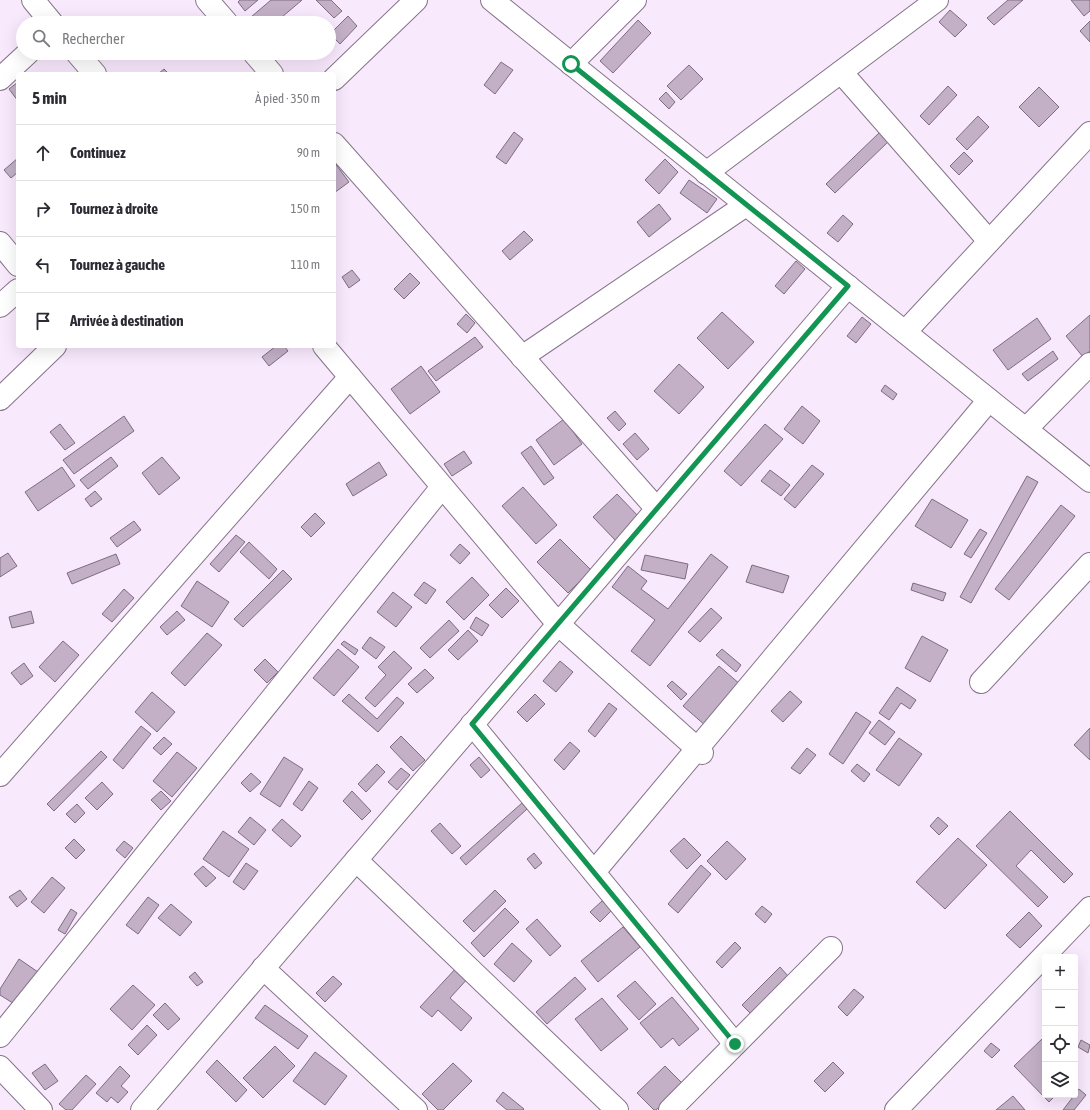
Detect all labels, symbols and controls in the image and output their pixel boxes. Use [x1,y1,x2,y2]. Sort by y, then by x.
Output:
search box [16,16,336,60]
icon: search [30,27,52,49]
text: Rechercher [62,30,124,47]
route start [562,55,580,73]
text: 5 min [32,88,67,108]
text: À pied · 350 m [255,91,320,106]
icon: ahead [32,142,54,164]
text: Continuez [70,144,126,161]
text: 90 m [297,145,320,160]
icon: right [32,198,54,220]
text: Tournez à droite [70,200,158,217]
text: 150 m [291,201,320,216]
icon: left [32,254,54,276]
text: Tournez à gauche [70,256,165,273]
text: 110 m [291,257,320,272]
icon: arrive [32,310,54,332]
text: Arrivée à destination [70,312,184,329]
map controls [1042,954,1078,1098]
button: + [1042,954,1078,990]
button: − [1042,990,1078,1026]
button: locate [1042,1026,1078,1062]
route end [726,1035,744,1053]
button: layers [1042,1062,1078,1098]

